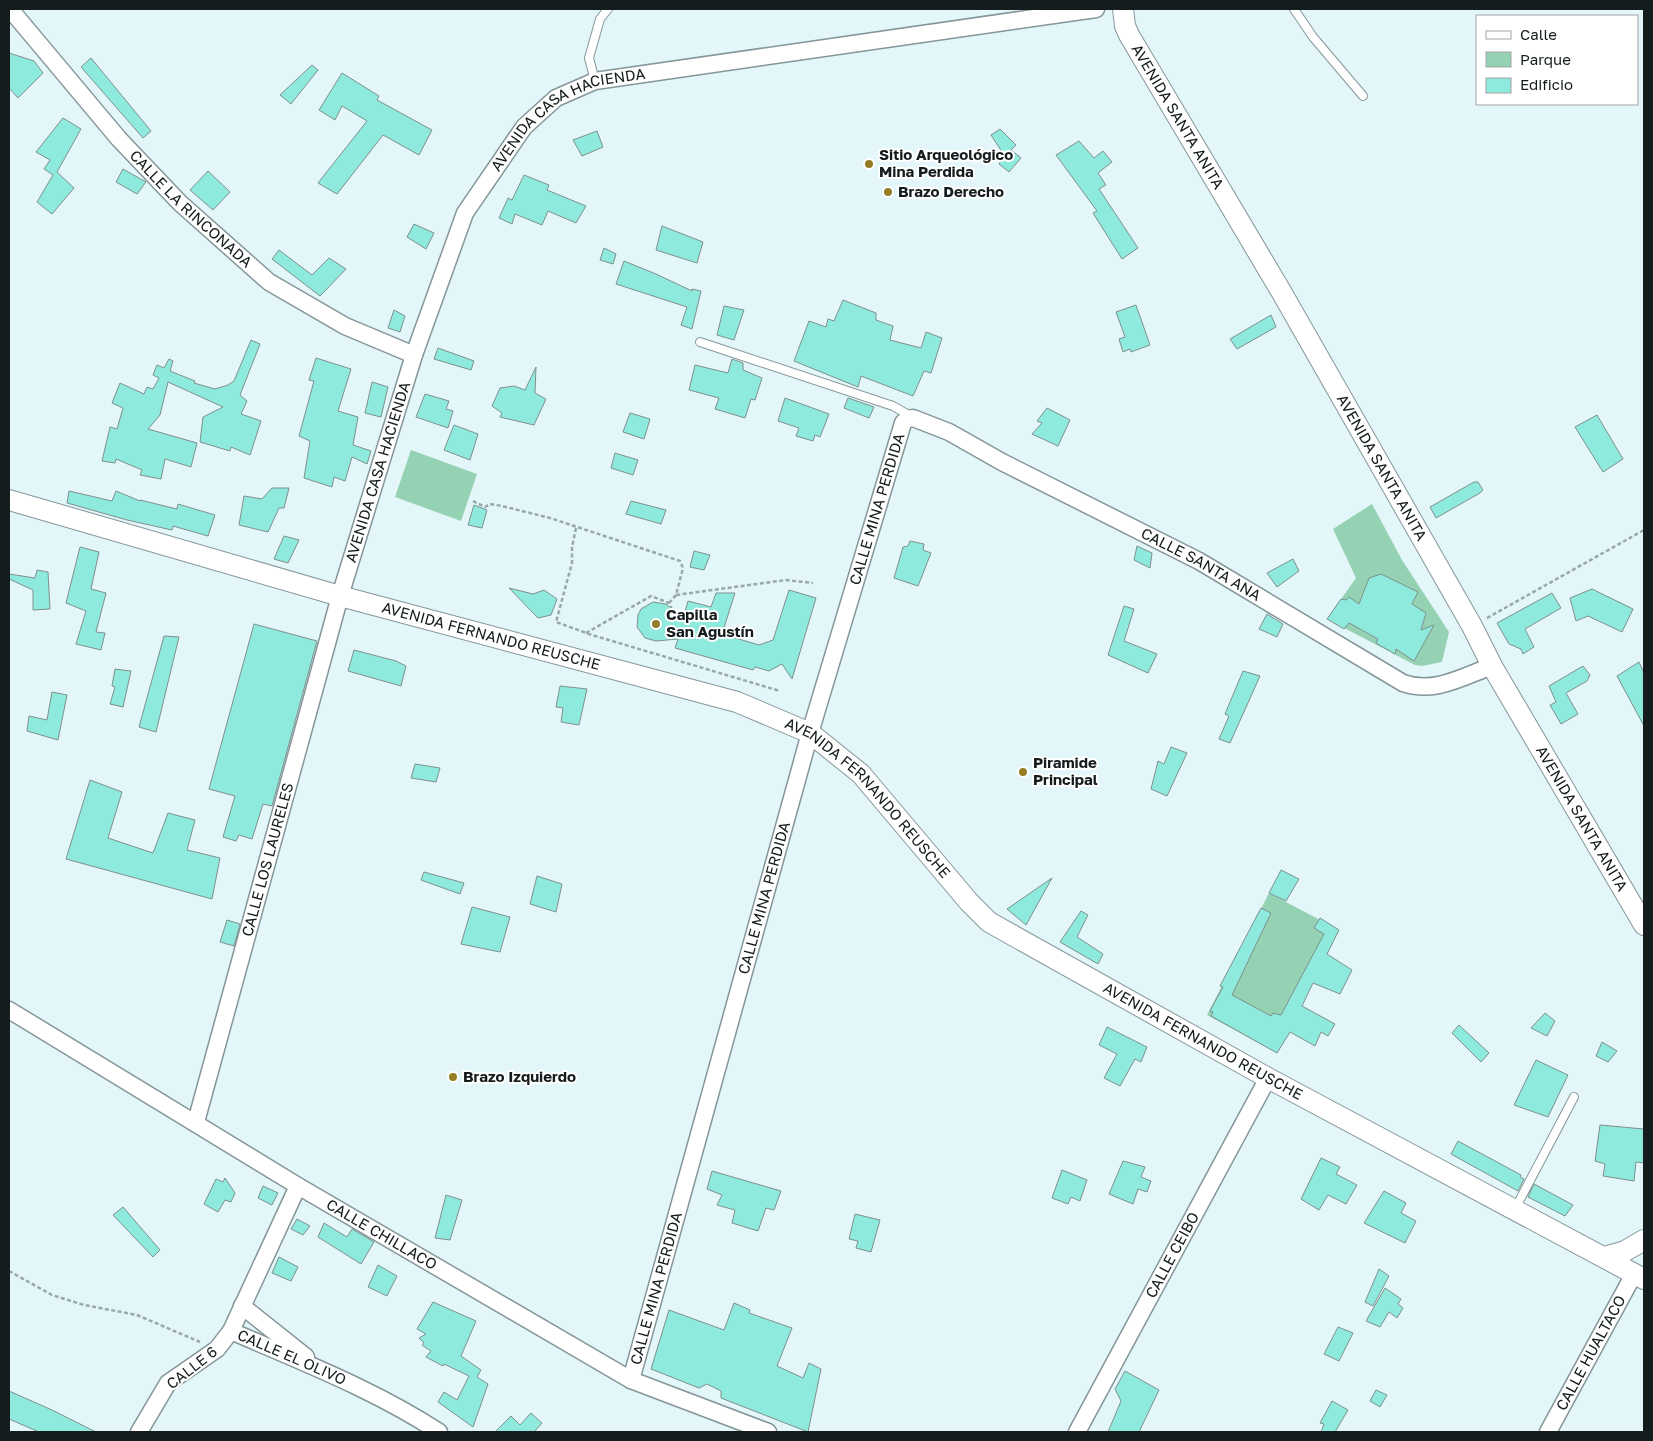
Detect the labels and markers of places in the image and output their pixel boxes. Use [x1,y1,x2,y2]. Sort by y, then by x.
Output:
place label: Sitio Arqueológico Mina Perdida [879,145,1013,180]
marker: Sitio Arqueológico Mina Perdida [863,158,875,170]
place label: Brazo Derecho [898,182,1004,200]
marker: Brazo Derecho [882,186,894,198]
place label: Capilla San Agustín [666,605,754,640]
marker: Capilla San Agustín [650,618,662,630]
place label: Piramide Principal [1033,753,1098,788]
marker: Piramide Principal [1017,766,1029,778]
place label: Brazo Izquierdo [463,1067,576,1085]
marker: Brazo Izquierdo [447,1071,459,1083]

